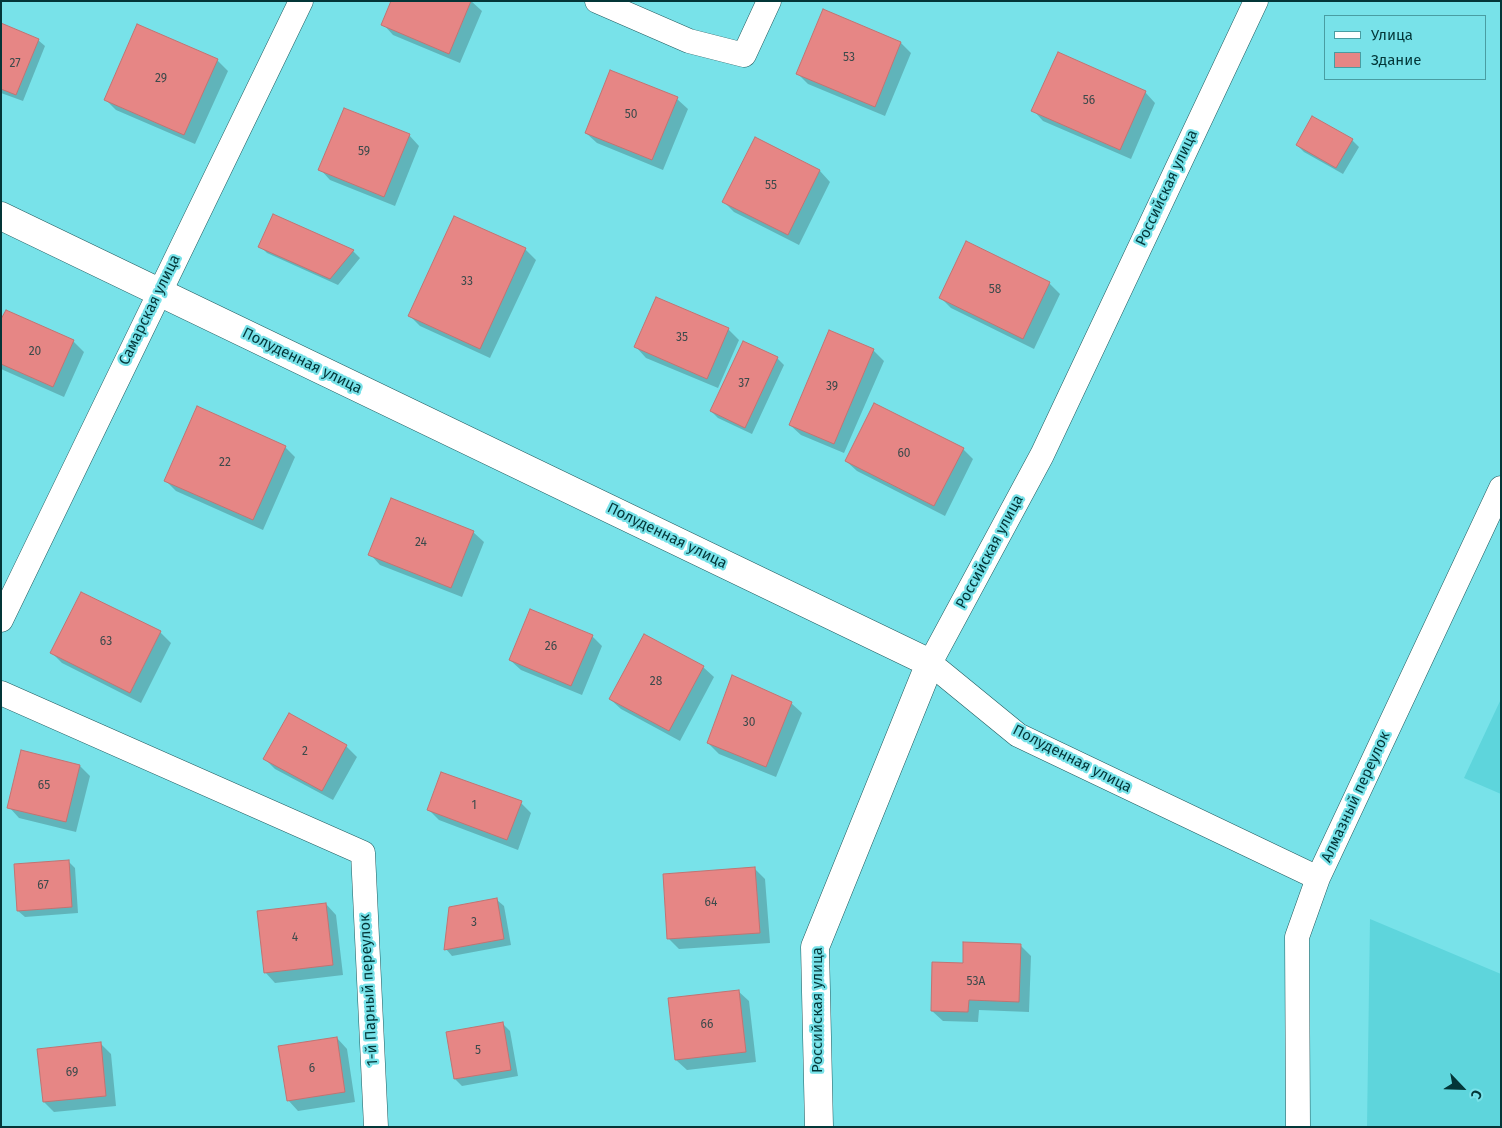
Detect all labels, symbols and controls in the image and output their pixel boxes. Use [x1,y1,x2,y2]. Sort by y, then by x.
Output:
legend [1324,15,1487,80]
text: Улица [1371,26,1413,44]
house number: 53 [843,51,855,65]
text: Здание [1371,51,1421,69]
house number: 27 [9,57,21,71]
house number: 29 [155,72,167,86]
house number: 56 [1083,94,1095,108]
house number: 50 [625,108,637,122]
street label: Российская улица [1132,127,1202,249]
house number: 59 [358,145,370,159]
house number: 55 [765,179,777,193]
street label: Самарская улица [116,252,184,368]
house number: 33 [461,275,473,289]
house number: 58 [989,283,1001,297]
street label: Полуденная улица [239,324,365,398]
house number: 35 [676,331,688,345]
house number: 20 [29,345,41,359]
house number: 37 [738,377,750,391]
house number: 39 [826,380,838,394]
house number: 60 [897,447,911,461]
house number: 22 [219,456,231,470]
street label: Российская улица [952,492,1028,612]
street label: Полуденная улица [604,499,730,573]
house number: 24 [415,536,427,550]
house number: 63 [100,635,112,649]
house number: 26 [545,640,557,654]
house number: 28 [650,675,662,689]
house number: 30 [743,716,755,730]
street label: Полуденная улица [1010,721,1134,797]
street label: Алмазный переулок [1318,729,1394,865]
house number: 2 [302,745,308,759]
house number: 65 [38,779,50,793]
house number: 1 [471,799,477,813]
house number: 67 [37,879,49,893]
house number: 64 [705,896,717,910]
street label: 1-й Парный переулок [356,914,382,1066]
house number: 3 [471,916,477,930]
house number: 4 [292,931,298,945]
street label: Российская улица [809,947,827,1073]
house number: 53А [967,975,985,989]
house number: 66 [701,1018,713,1032]
house number: 5 [475,1044,481,1058]
house number: 6 [309,1062,315,1076]
north arrow [1437,1063,1487,1113]
house number: 69 [66,1066,78,1080]
text: С [1467,1087,1486,1101]

